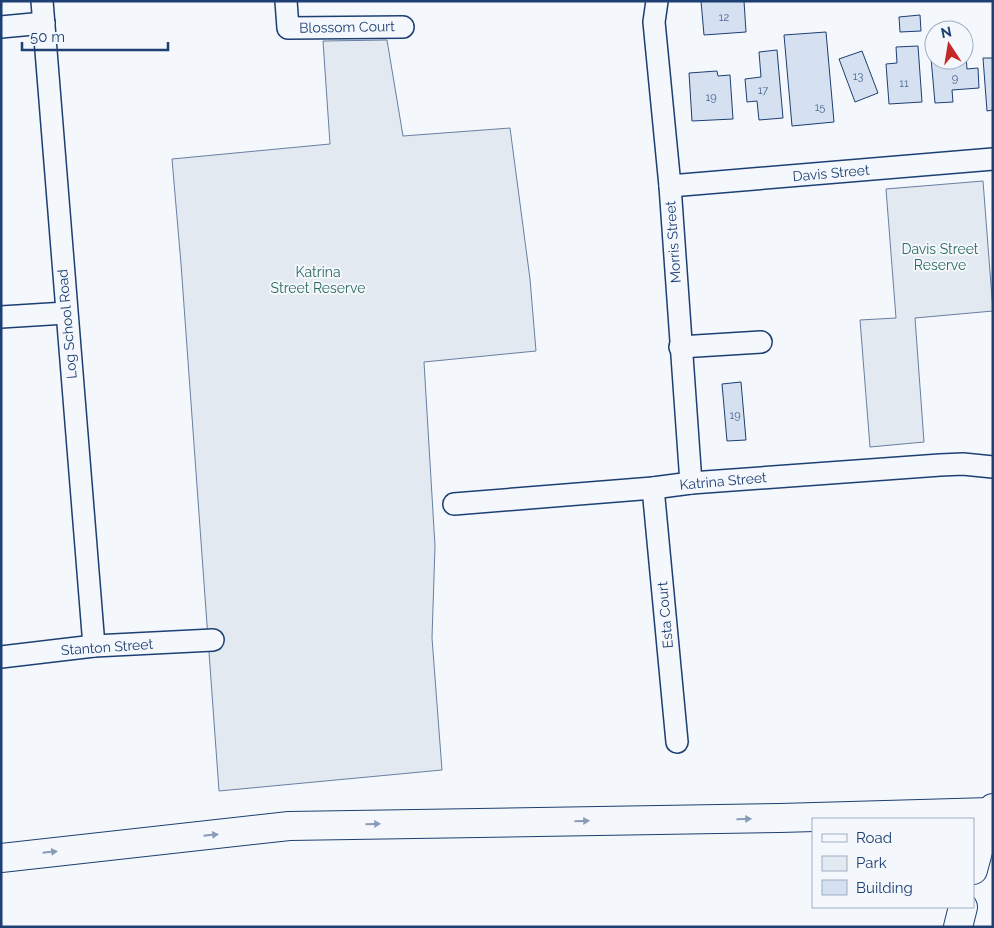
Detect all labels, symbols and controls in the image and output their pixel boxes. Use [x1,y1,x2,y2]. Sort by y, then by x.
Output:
house number: 12 [719,11,729,24]
street label: Blossom Court [299,18,395,36]
scale bar [22,20,169,52]
north arrow [924,20,974,70]
text: N [939,23,953,41]
text: 50 m [30,28,65,46]
house number: 13 [853,70,863,83]
house number: 9 [952,72,958,85]
house number: 11 [899,77,909,90]
house number: 17 [758,84,768,97]
house number: 19 [705,91,717,104]
house number: 15 [815,101,825,114]
street label: Davis Street [792,162,870,184]
street label: Morris Street [662,200,684,284]
park label: Davis Street Reserve [901,241,979,273]
park label: Katrina Street Reserve [271,264,365,296]
street label: Log School Road [54,268,80,380]
house number: 19 [729,409,741,422]
street label: Katrina Street [679,469,768,493]
street label: Esta Court [654,581,676,649]
street label: Stanton Street [60,636,154,658]
one-way arrow [736,815,752,823]
one-way arrow [574,817,590,825]
legend [812,818,974,908]
one-way arrow [365,820,381,828]
text: Road [856,829,892,847]
one-way arrow [204,831,220,839]
one-way arrow [42,848,58,856]
text: Park [856,854,887,872]
text: Building [856,879,913,897]

